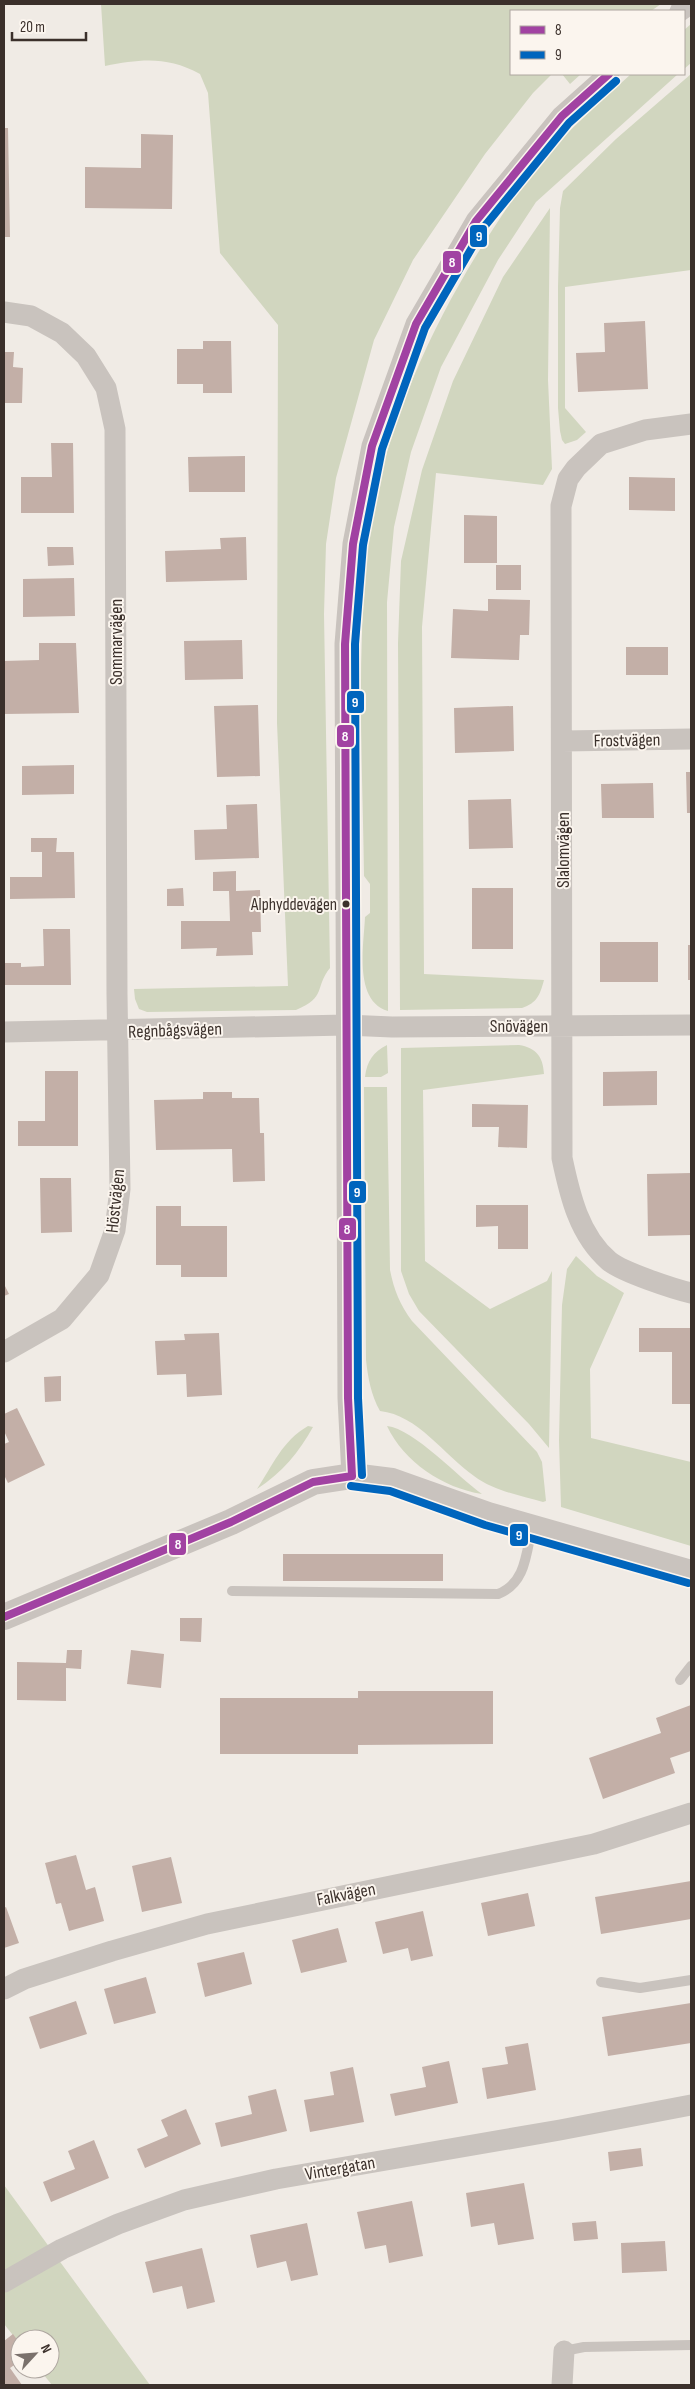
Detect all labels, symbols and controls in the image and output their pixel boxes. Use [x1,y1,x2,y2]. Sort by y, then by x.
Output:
scale bar [12,10,86,42]
legend [510,10,685,75]
text: 20 m [20,18,45,37]
text: 8 [555,21,562,40]
text: 9 [555,46,562,65]
line badge: 9 [469,224,488,248]
text: 9 [476,228,483,245]
line badge: 8 [442,250,462,274]
text: 8 [449,254,456,271]
street label: Sommarvägen [106,599,127,685]
line badge: 9 [346,690,365,714]
text: 9 [352,694,359,711]
line badge: 8 [336,724,355,748]
text: 8 [342,728,349,745]
street label: Frostvägen [593,729,661,752]
street label: Slalomvägen [553,812,574,888]
place label: Alphyddevägen [250,895,337,915]
marker: Alphyddevägen [341,899,351,909]
street label: Snövägen [490,1016,548,1037]
street label: Regnbågsvägen [128,1018,222,1043]
street label: Höstvägen [102,1168,129,1234]
line badge: 9 [348,1180,367,1204]
text: 9 [354,1184,361,1201]
line badge: 8 [338,1217,357,1241]
text: 8 [344,1221,351,1238]
line badge: 9 [509,1523,529,1547]
text: 9 [516,1527,523,1544]
line badge: 8 [168,1532,187,1556]
text: 8 [175,1536,182,1553]
street label: Falkvägen [315,1879,377,1910]
street label: Vintergatan [304,2152,377,2185]
north arrow [10,2329,60,2379]
text: N [37,2341,56,2356]

